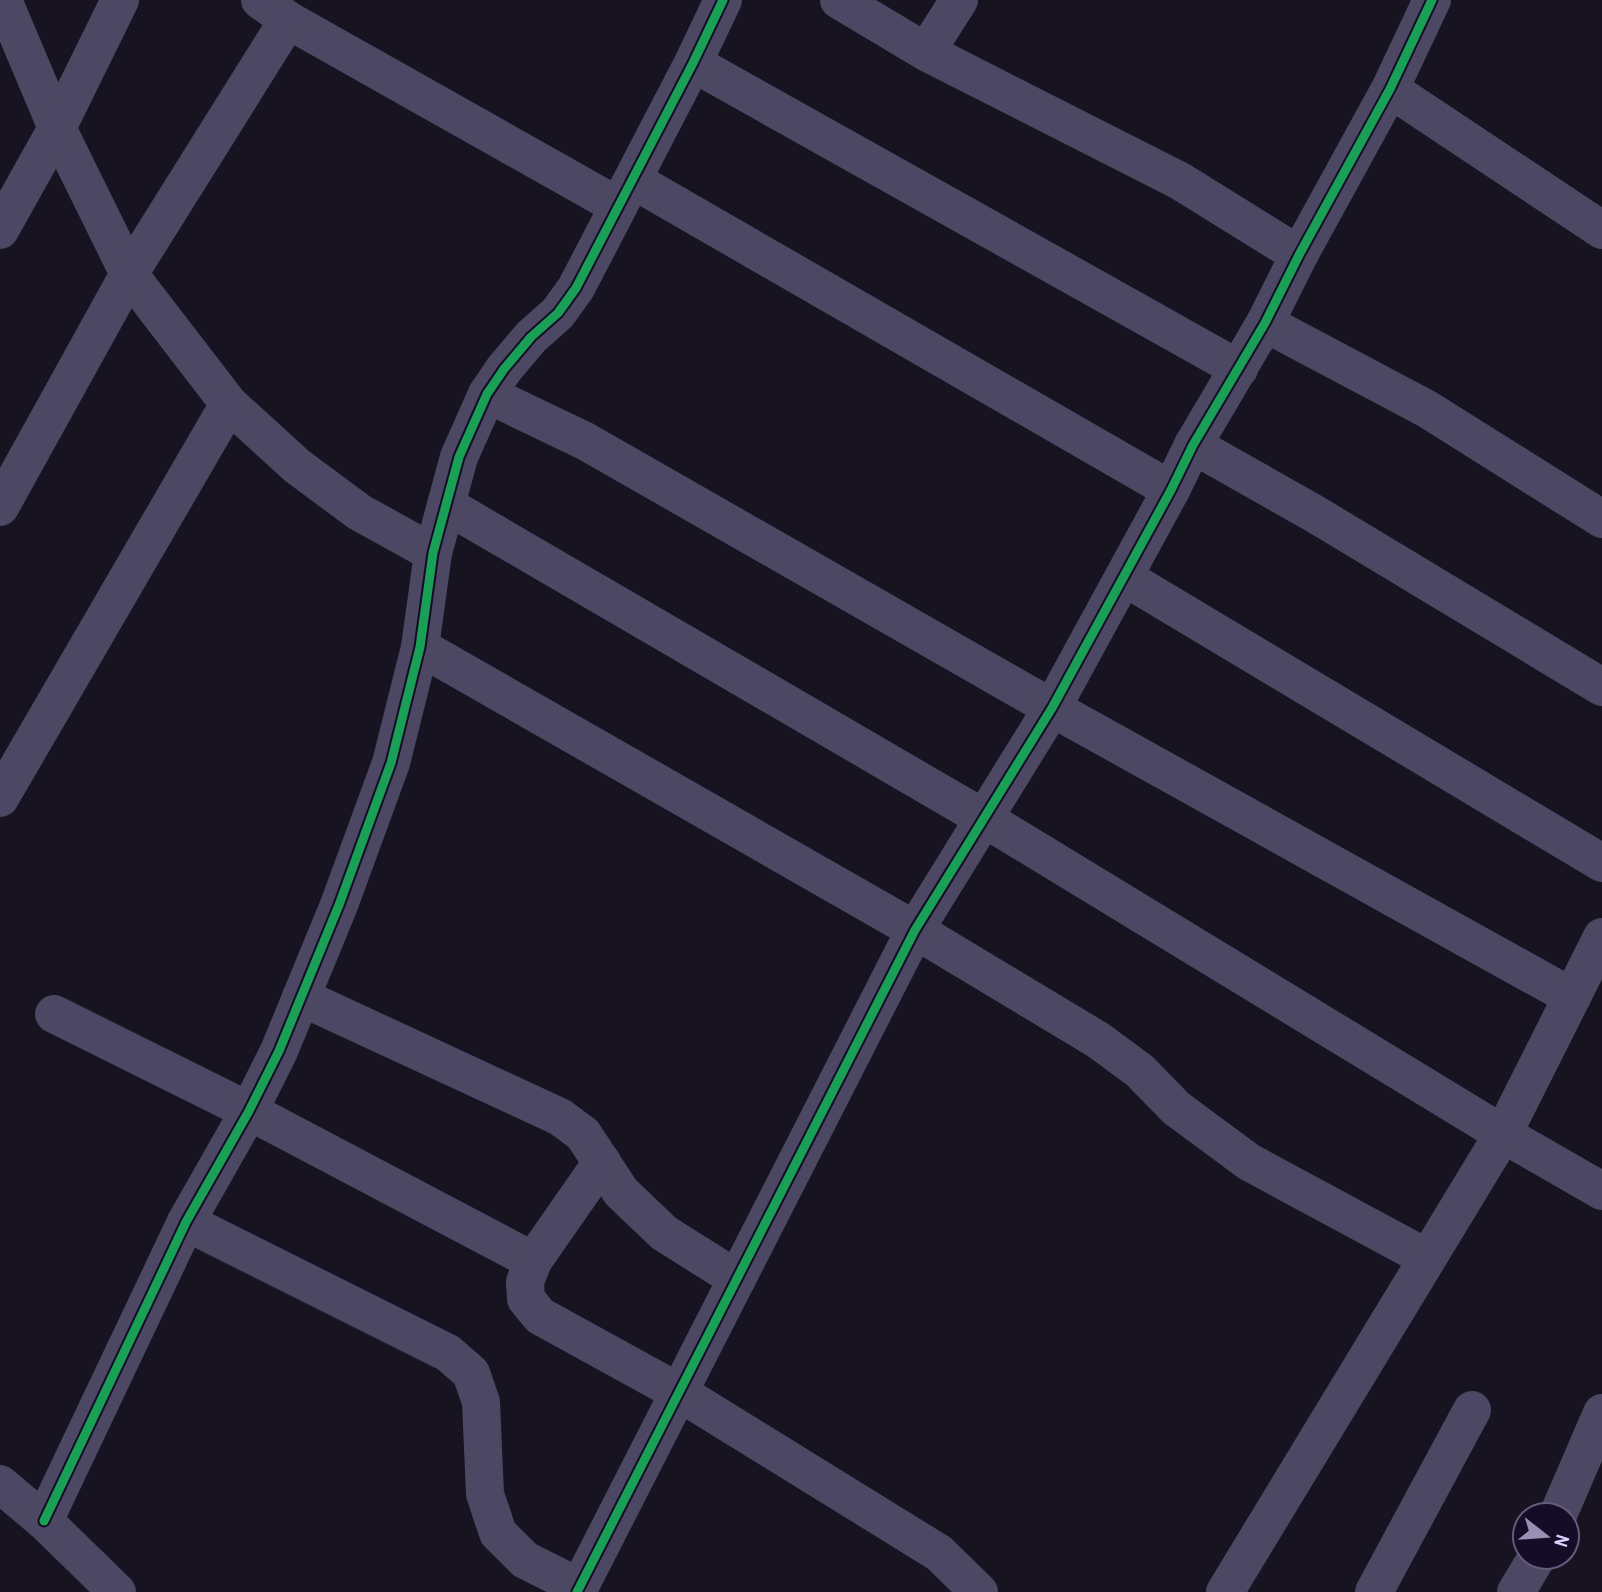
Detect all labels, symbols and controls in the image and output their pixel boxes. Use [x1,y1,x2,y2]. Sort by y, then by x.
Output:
north arrow [1511,1501,1581,1571]
text: N [1548,1532,1576,1550]

